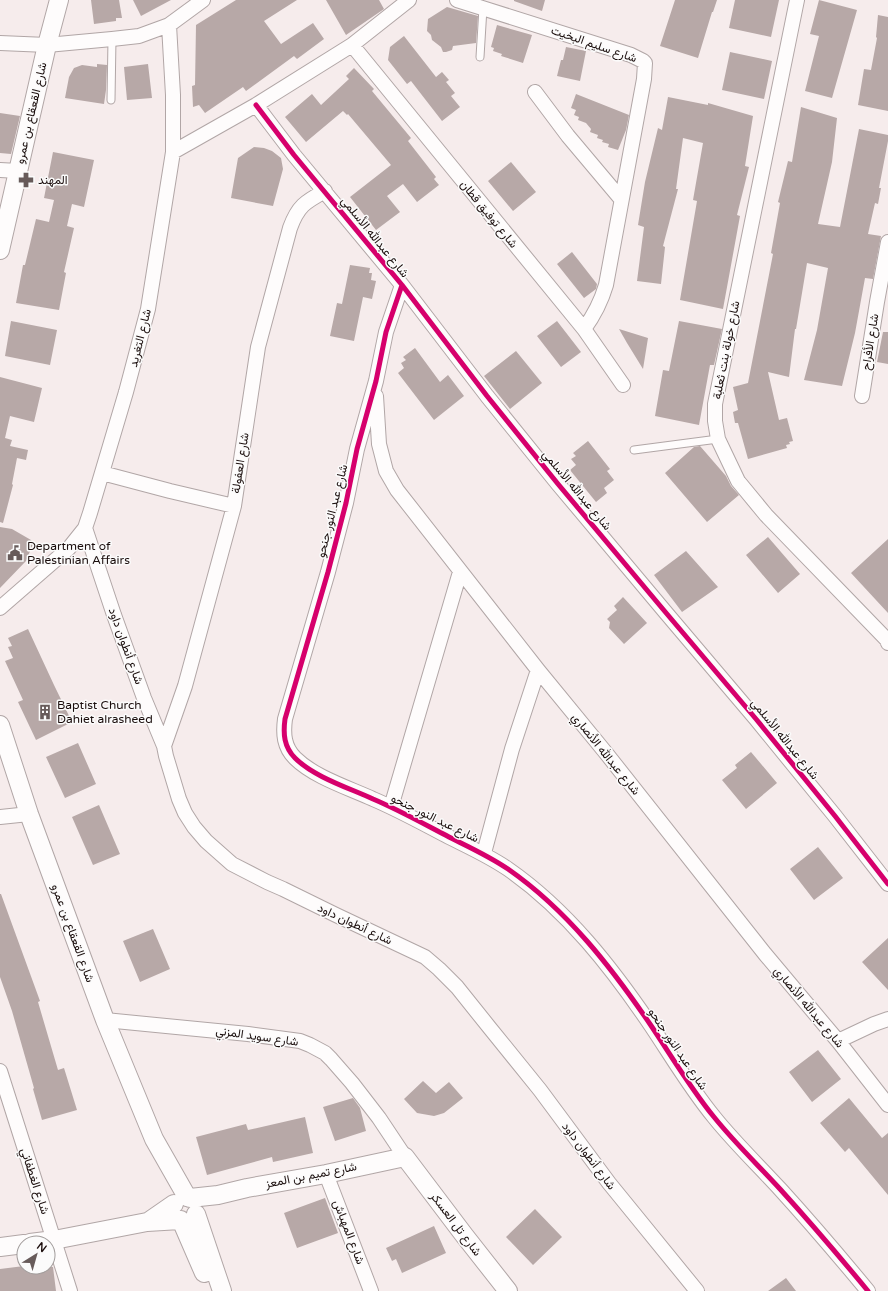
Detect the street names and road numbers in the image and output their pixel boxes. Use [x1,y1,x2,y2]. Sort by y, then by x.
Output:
street label: شارع سليم البخيت [549,23,639,67]
street label: شارع القعقاع بن عمرو [13,61,51,166]
street label: شارع توفيق قطان [456,177,521,252]
street label: شارع عبدالله الأسلمي [336,194,412,282]
street label: شارع خولة بنت ثعلبة [710,300,744,401]
street label: شارع التغريد [126,307,156,369]
street label: شارع الأفراح [859,313,883,372]
street label: شارع العفولة [228,432,254,495]
street label: شارع عبدالله الأسلمي [537,447,615,535]
street label: شارع عبد النور جنحو [314,463,352,560]
street label: شارع أنطوان داود [104,606,146,687]
street label: شارع عبدالله الأسلمي [746,696,822,784]
street label: شارع عبدالله الأنصاري [566,710,643,800]
street label: شارع عبد النور جنحو [388,791,481,847]
street label: شارع القعقاع بن عمرو [47,882,97,985]
street label: شارع أنطوان داود [315,901,394,949]
street label: شارع عبدالله الأنصاري [769,964,847,1052]
street label: شارع عبد النور جنحو [644,1005,711,1094]
street label: شارع سويد المزني [214,1023,299,1052]
street label: شارع أنطوان داود [558,1120,619,1194]
street label: شارع الغطفاني [15,1146,52,1217]
street label: شارع تميم بن المعز [263,1159,358,1193]
street label: شارع تل العسكر [425,1188,485,1260]
street label: شارع المهباش [328,1198,368,1267]

